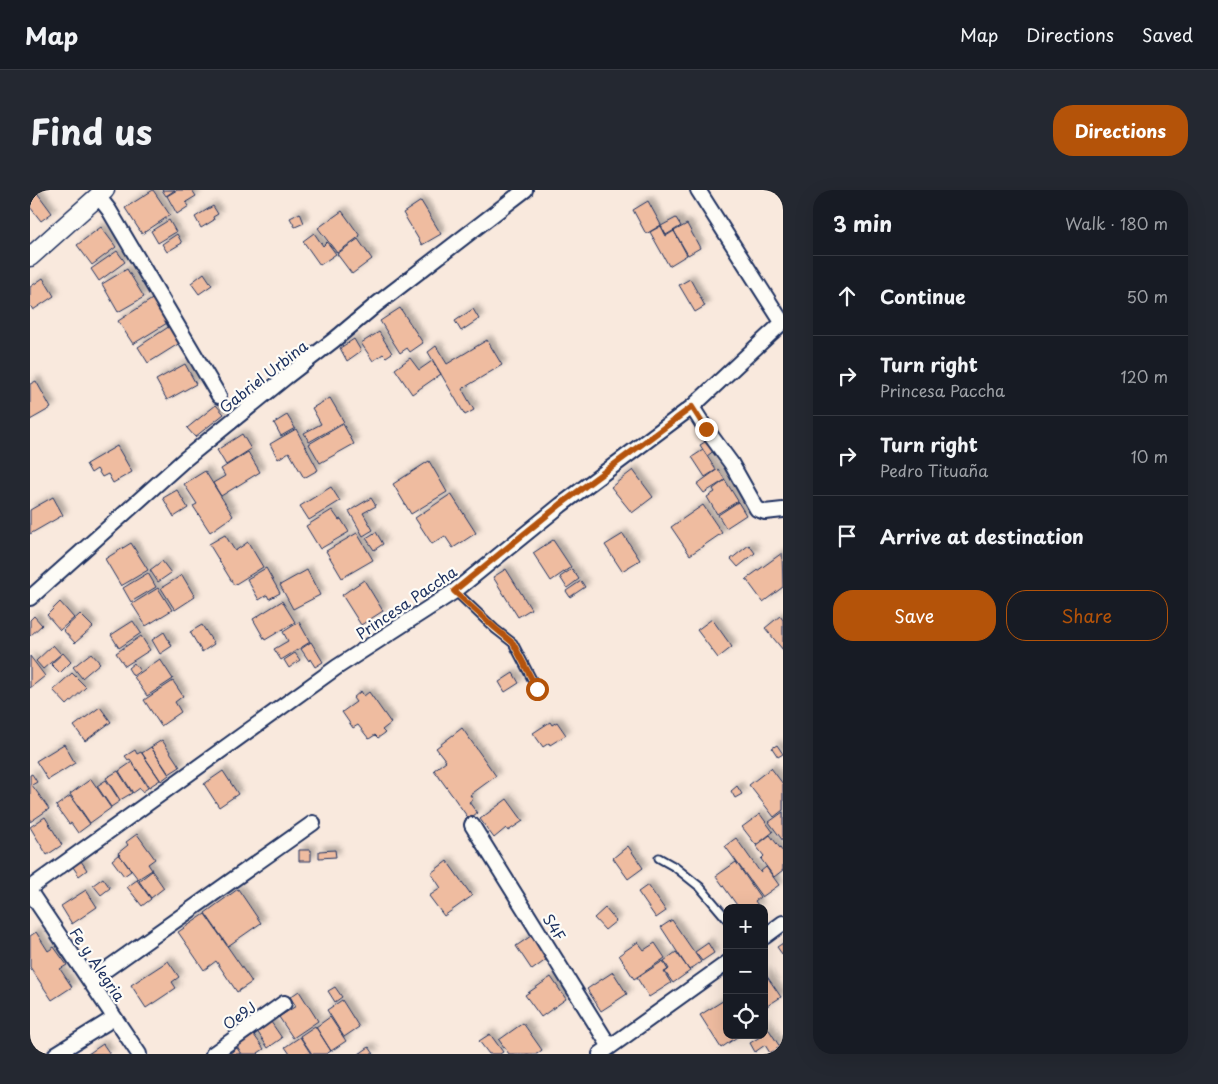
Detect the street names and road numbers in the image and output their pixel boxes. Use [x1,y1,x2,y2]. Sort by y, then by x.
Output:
street label: Gabriel Urbina [214,334,313,418]
street label: Princesa Paccha [351,559,462,644]
street label: S4F [538,909,572,945]
street label: Fe y Alegria [65,922,132,1006]
street label: Oe9J [217,995,261,1035]

